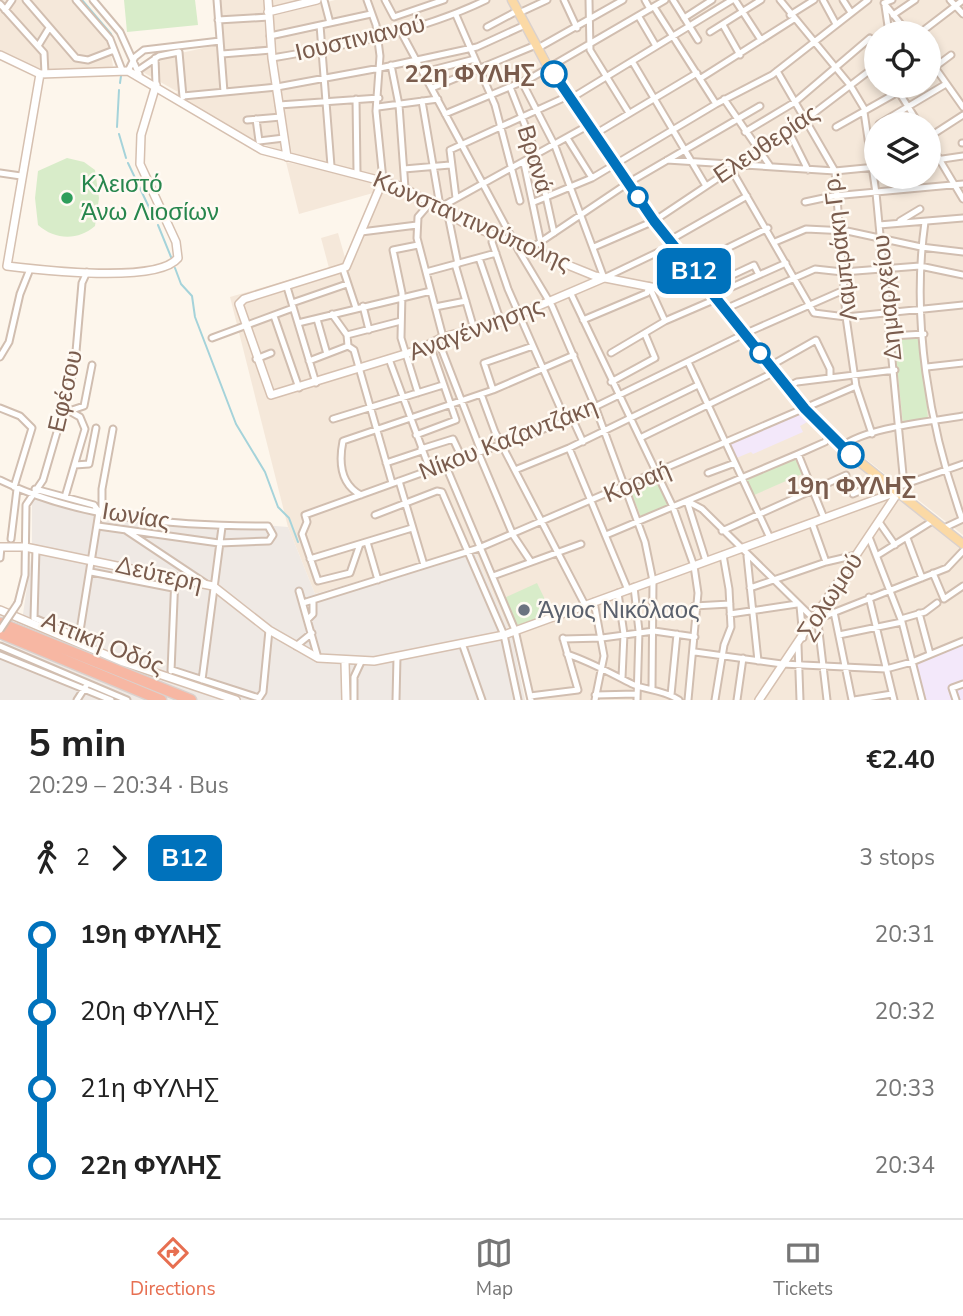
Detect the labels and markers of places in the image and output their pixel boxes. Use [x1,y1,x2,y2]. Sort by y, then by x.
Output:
place label: 22η ΦΥΛΗΣ [404,58,535,90]
marker: 22η ΦΥΛΗΣ [541,61,567,87]
place label: Κλειστό Άνω Λιοσίων [81,168,219,228]
unlabelled marker [628,187,648,207]
marker: Κλειστό Άνω Λιοσίων [59,190,75,206]
unlabelled marker [750,343,770,363]
marker: 19η ΦΥΛΗΣ [838,442,864,468]
place label: 19η ΦΥΛΗΣ [786,470,916,502]
place label: Άγιος Νικόλαος [538,594,700,626]
marker: Άγιος Νικόλαος [516,602,532,618]

